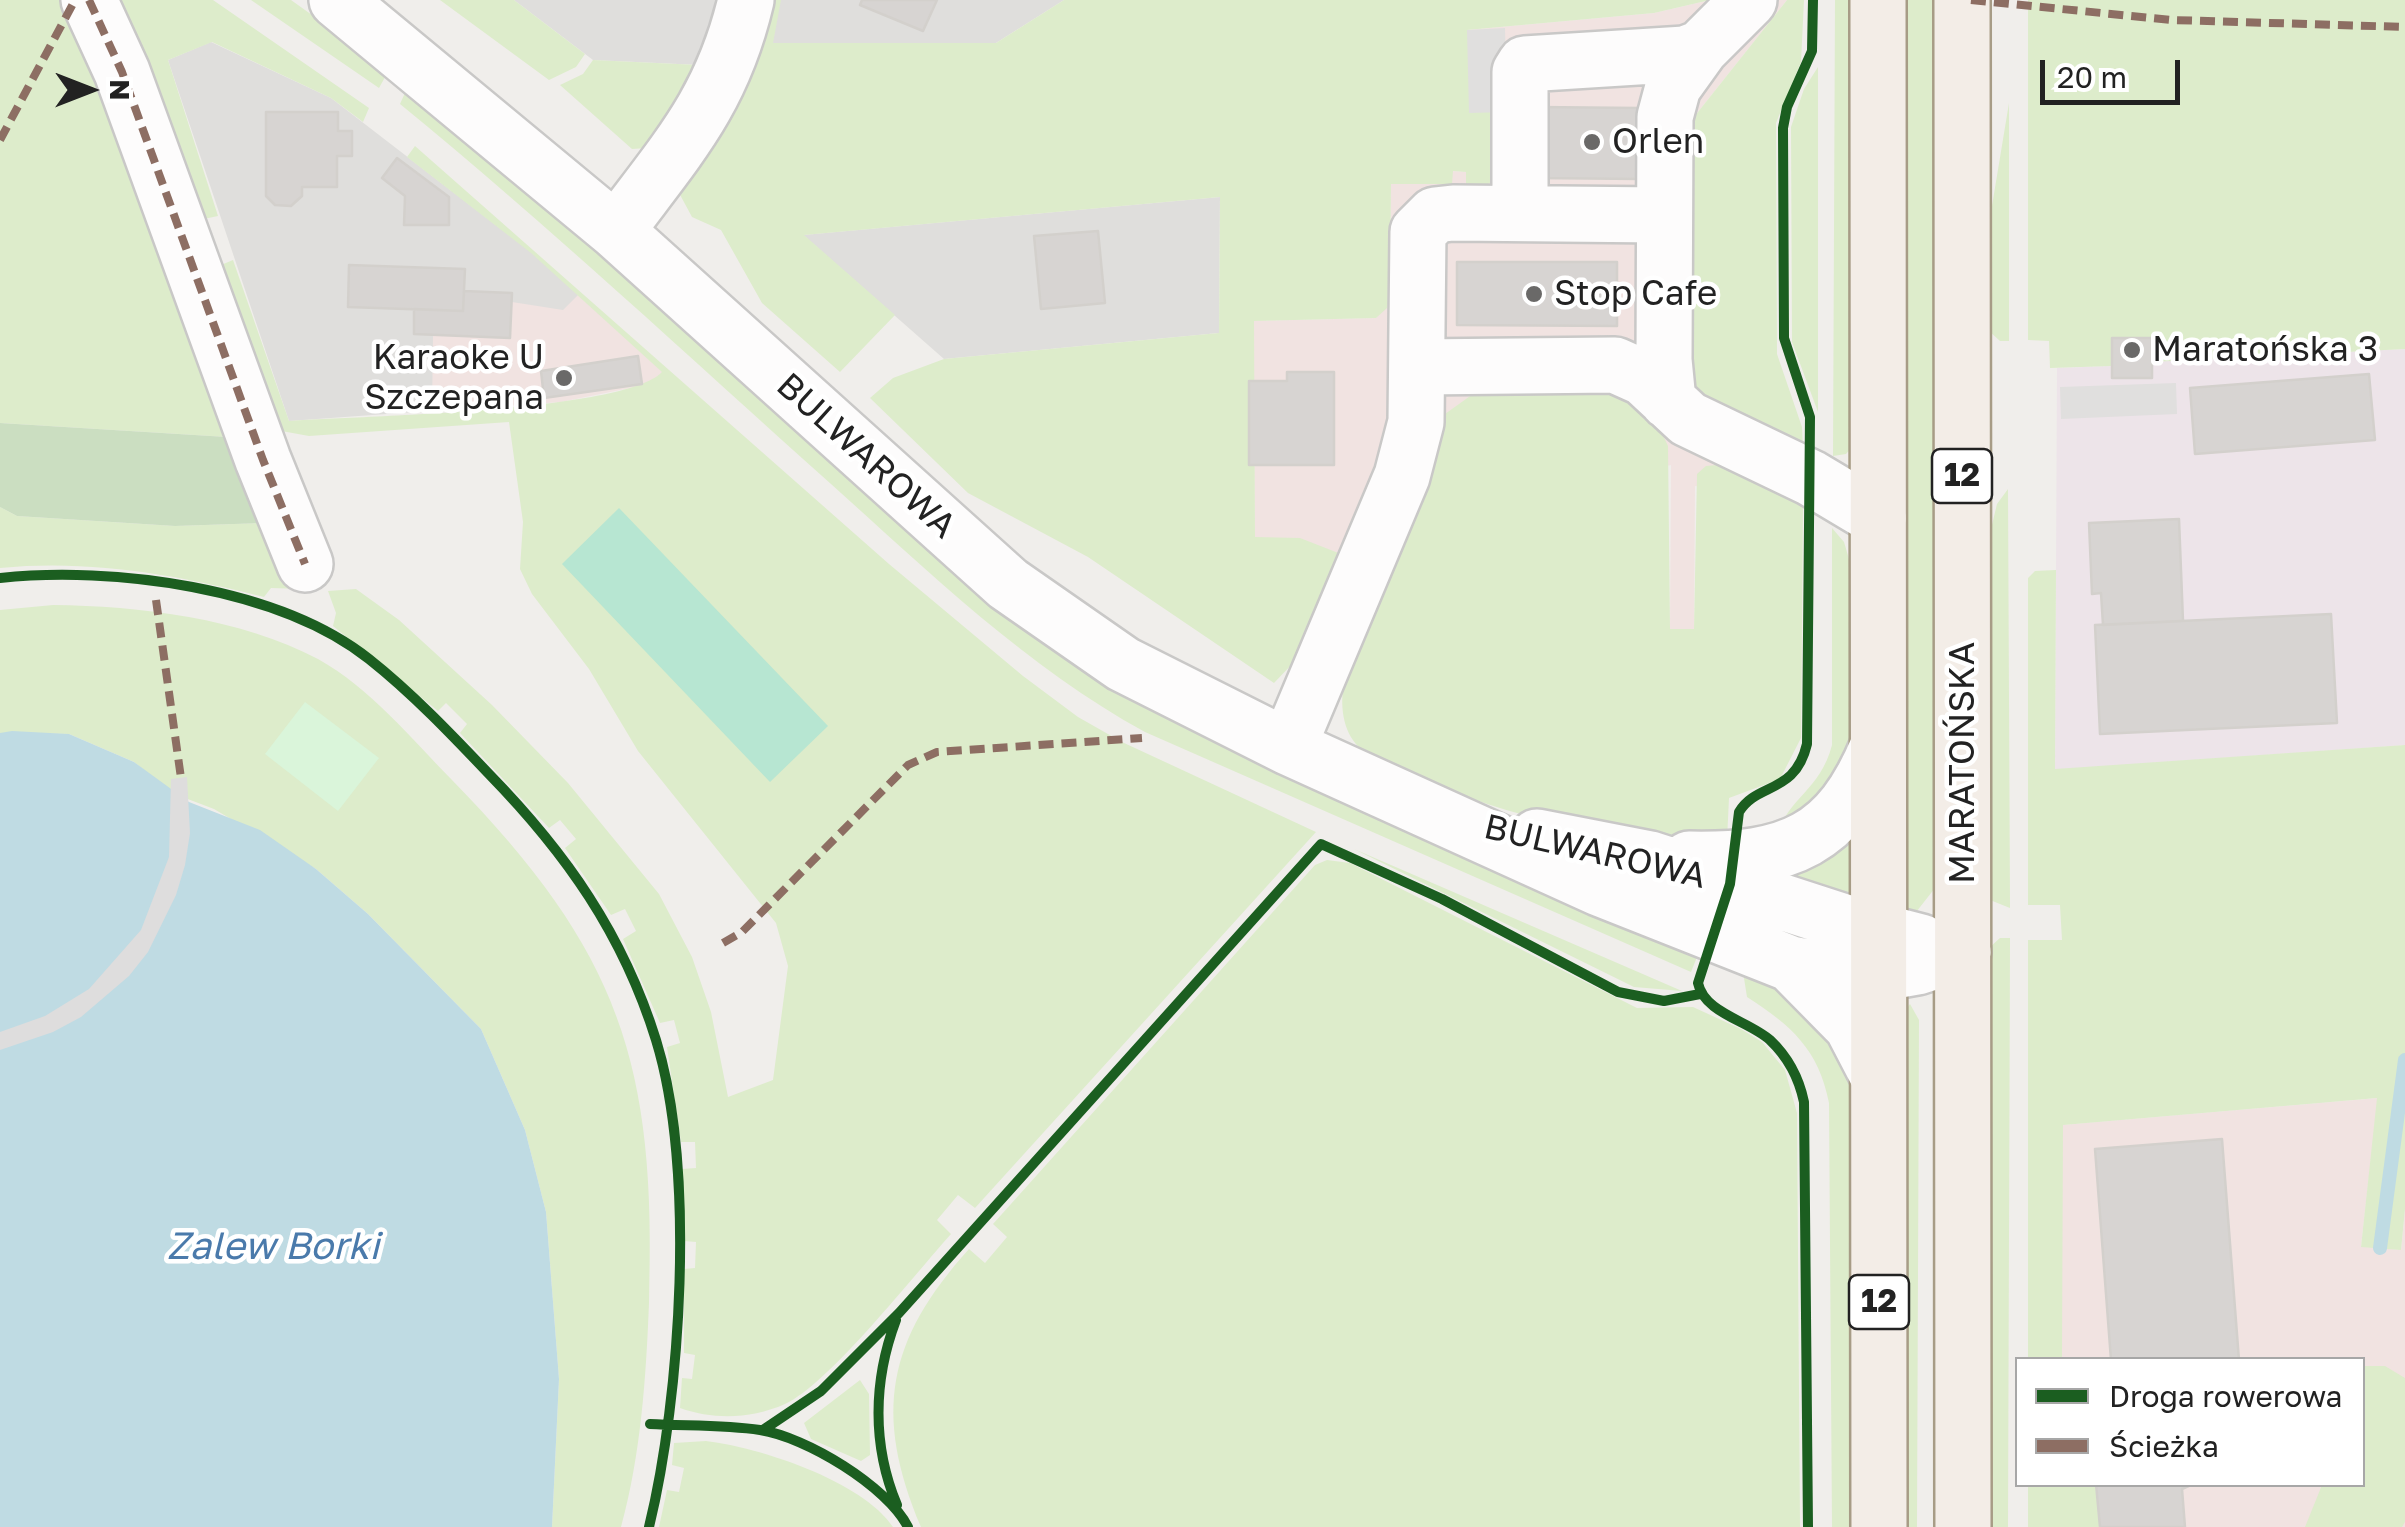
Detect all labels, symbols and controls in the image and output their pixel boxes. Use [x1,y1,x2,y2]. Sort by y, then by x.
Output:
north arrow [40,40,140,140]
scale bar [2045,40,2185,102]
text: 20 m [2057,59,2127,95]
text: N [104,79,137,101]
place label: Orlen [1612,121,1704,163]
marker: Orlen [1581,131,1603,153]
place label: Stop Cafe [1554,273,1717,315]
marker: Stop Cafe [1523,283,1545,305]
place label: Maratońska 3 [2152,329,2378,371]
place label: Karaoke U Szczepana [364,337,544,419]
marker: Maratońska 3 [2121,339,2143,361]
street label: BULWAROWA [768,365,964,547]
marker: Karaoke U Szczepana [553,367,575,389]
road number: 12 [1932,449,1992,503]
street label: MARATOŃSKA [1942,642,1984,884]
street label: BULWAROWA [1480,806,1710,898]
water label: Zalew Borki [167,1224,379,1270]
road number: 12 [1849,1275,1909,1329]
legend [2015,1357,2365,1487]
text: Droga rowerowa [2109,1378,2343,1414]
text: Ścieżka [2109,1428,2219,1464]

